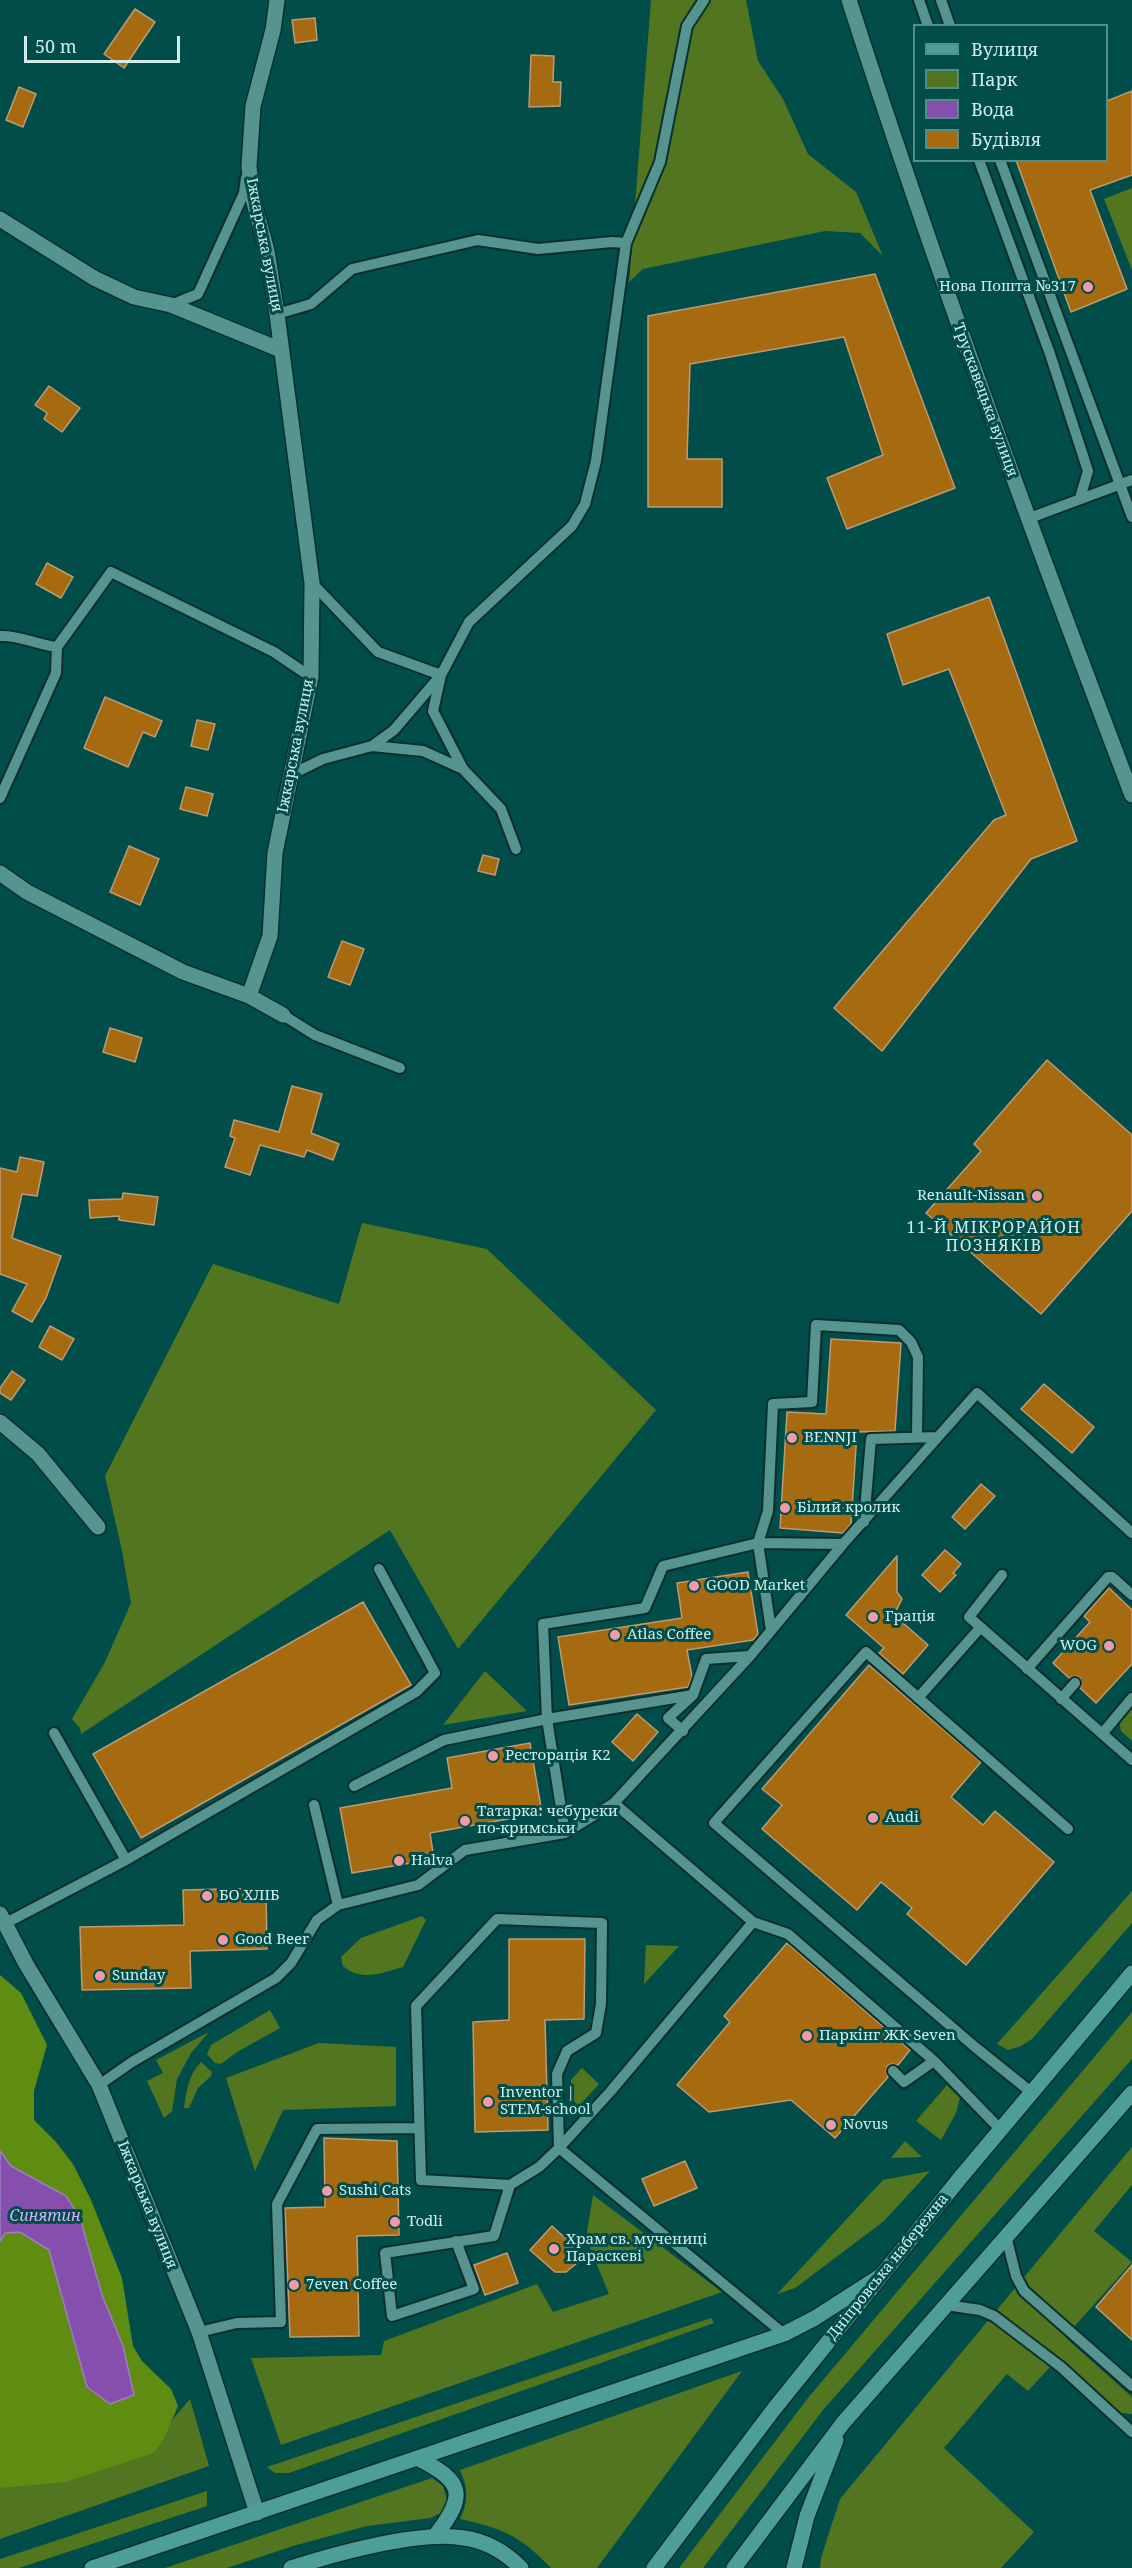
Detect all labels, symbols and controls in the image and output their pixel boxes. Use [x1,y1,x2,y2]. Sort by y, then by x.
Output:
scale bar [27,24,183,62]
legend [913,24,1108,162]
text: 50 m [35,34,77,58]
text: Вулиця [971,37,1038,61]
text: Парк [971,67,1018,91]
text: Вода [971,97,1015,121]
text: Будівля [971,127,1041,151]
street label: Іжкарська вулиця [242,177,286,313]
place label: Нова Пошта №317 [939,278,1076,296]
marker: Нова Пошта №317 [1081,280,1095,294]
street label: Трускавецька вулиця [949,321,1021,479]
street label: Іжкарська вулиця [274,678,318,814]
place label: Renault-Nissan [917,1187,1025,1205]
marker: Renault-Nissan [1030,1189,1044,1203]
district label: 11-Й МІКРОРАЙОН ПОЗНЯКІВ [906,1218,1082,1256]
place label: BENNJI [804,1429,857,1447]
marker: BENNJI [785,1431,799,1445]
place label: Білий кролик [797,1499,900,1517]
marker: Білий кролик [778,1501,792,1515]
place label: GOOD Market [706,1577,805,1595]
marker: GOOD Market [687,1579,701,1593]
place label: Грація [885,1608,935,1626]
marker: Грація [866,1610,880,1624]
place label: Atlas Coffee [627,1626,711,1644]
marker: Atlas Coffee [608,1628,622,1642]
place label: WOG [1060,1637,1097,1655]
marker: WOG [1102,1639,1116,1653]
place label: Ресторація K2 [505,1747,611,1765]
marker: Ресторація K2 [486,1749,500,1763]
place label: Татарка: чебуреки по-кримськи [477,1803,618,1838]
place label: Audi [885,1809,919,1827]
marker: Audi [866,1811,880,1825]
marker: Татарка: чебуреки по-кримськи [458,1814,472,1828]
place label: Halva [411,1852,453,1870]
marker: Halva [392,1854,406,1868]
place label: БО ХЛIБ [219,1887,279,1905]
marker: БО ХЛIБ [200,1889,214,1903]
place label: Good Beer [235,1931,309,1949]
marker: Good Beer [216,1933,230,1947]
place label: Sunday [112,1967,165,1985]
marker: Sunday [93,1969,107,1983]
place label: Паркінг ЖК Seven [819,2027,956,2045]
marker: Паркінг ЖК Seven [800,2029,814,2043]
place label: Inventor | STEM-school [500,2084,591,2119]
marker: Inventor | STEM-school [481,2095,495,2109]
place label: Novus [843,2116,888,2134]
marker: Novus [824,2118,838,2132]
street label: Іжкарська вулиця [113,2139,181,2271]
place label: Sushi Cats [339,2182,411,2200]
marker: Sushi Cats [320,2184,334,2198]
street label: Дніпровська набережна [823,2190,953,2344]
water label: Синятин [9,2206,81,2226]
place label: Todli [407,2213,443,2231]
marker: Todli [388,2215,402,2229]
place label: Храм св. мучениці Параскеві [566,2231,707,2266]
marker: Храм св. мучениці Параскеві [547,2242,561,2256]
place label: 7even Coffee [306,2276,397,2294]
marker: 7even Coffee [287,2278,301,2292]

